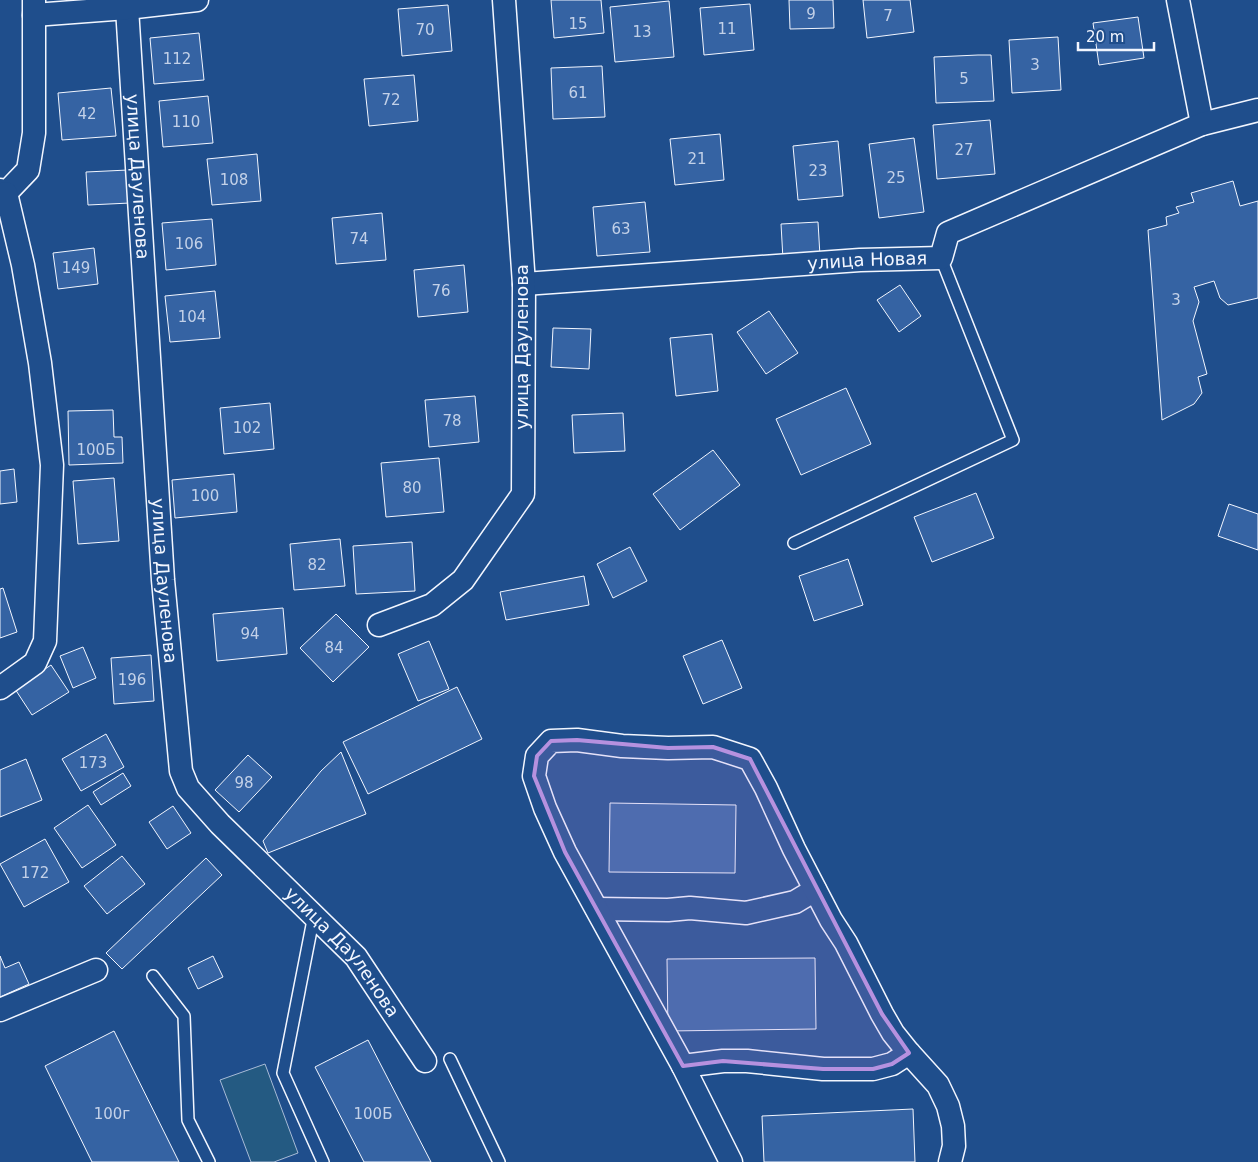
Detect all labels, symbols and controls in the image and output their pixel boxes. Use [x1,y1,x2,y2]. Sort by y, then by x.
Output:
house number: 9 [806,5,816,23]
house number: 7 [883,7,893,25]
house number: 15 [568,15,588,33]
house number: 11 [717,20,737,38]
scale bar [1078,20,1154,52]
house number: 70 [415,21,435,39]
house number: 13 [632,23,652,41]
text: 20 m [1086,28,1124,46]
house number: 112 [163,50,191,68]
house number: 3 [1030,56,1040,74]
house number: 5 [959,70,969,88]
house number: 61 [568,84,588,102]
house number: 72 [381,91,401,109]
street label: улица Дауленова [122,93,154,260]
house number: 42 [77,105,97,123]
house number: 110 [172,113,200,131]
house number: 27 [954,141,974,159]
house number: 21 [687,150,707,168]
house number: 23 [808,162,828,180]
house number: 25 [886,169,906,187]
house number: 108 [220,171,248,189]
house number: 63 [611,220,631,238]
house number: 74 [349,230,369,248]
house number: 106 [175,235,203,253]
street label: улица Новая [807,247,927,274]
house number: 149 [62,259,90,277]
street label: улица Дауленова [511,264,532,430]
house number: 76 [431,282,451,300]
house number: 3 [1171,291,1181,309]
house number: 104 [178,308,206,326]
house number: 78 [442,412,462,430]
house number: 102 [233,419,261,437]
house number: 100Б [77,441,115,459]
house number: 80 [402,479,422,497]
house number: 100 [191,487,219,505]
street label: улица Дауленова [148,497,182,664]
house number: 82 [307,556,327,574]
house number: 94 [240,625,260,643]
house number: 84 [324,639,344,657]
house number: 196 [118,671,146,689]
house number: 173 [79,754,107,772]
house number: 98 [234,774,254,792]
house number: 172 [21,864,49,882]
street label: улица Дауленова [281,882,404,1021]
house number: 100г [94,1105,130,1123]
house number: 100Б [354,1105,392,1123]

